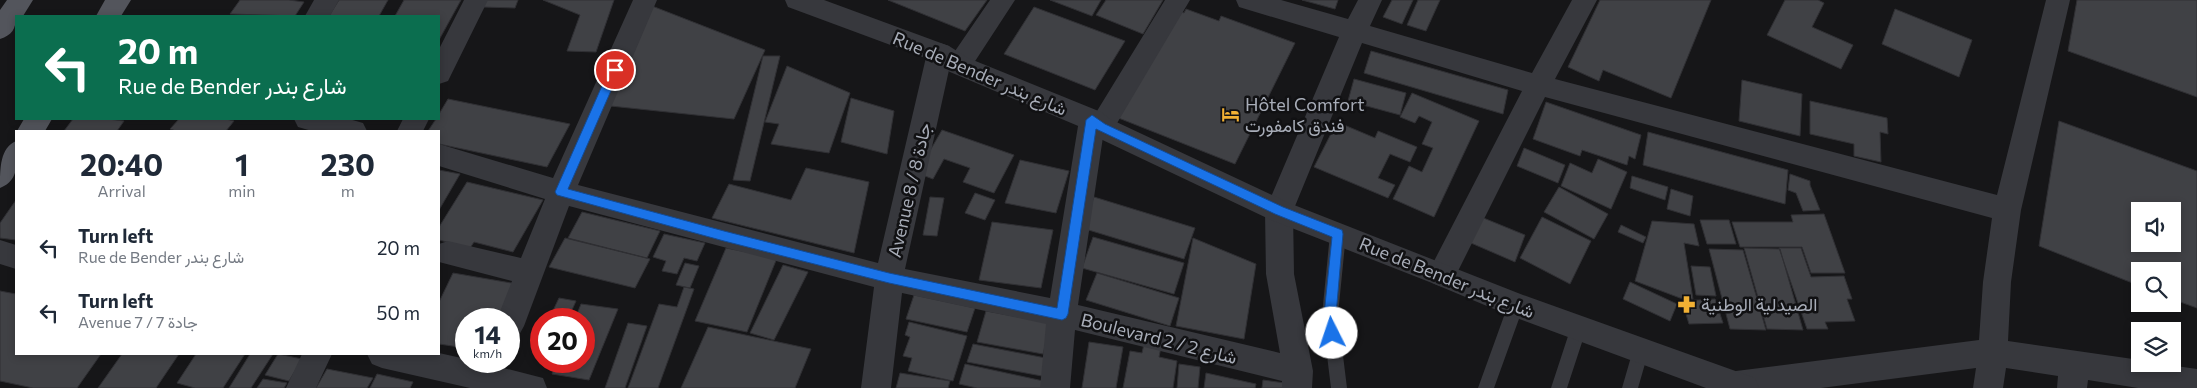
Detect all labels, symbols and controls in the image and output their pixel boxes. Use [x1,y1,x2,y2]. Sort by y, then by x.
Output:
street label: Rue de Bender شارع بندر [889,26,1070,122]
text: 20 m [118,28,198,71]
icon: left [35,35,100,100]
pin [594,49,636,91]
icon: arrive [601,56,629,84]
text: Rue de Bender شارع بندر [118,72,347,99]
place label: Hôtel Comfort فندق كامفورت [1245,93,1365,137]
hotel icon: Hôtel Comfort فندق كامفورت [1221,104,1241,124]
street label: Avenue 8 / جادة 8 [883,121,935,259]
text: 20:40 [80,145,163,182]
text: 1 [235,145,249,182]
text: 230 [320,145,375,182]
text: Arrival [97,181,146,200]
text: min [228,181,255,200]
text: m [341,181,355,200]
map controls [2131,202,2181,372]
button: sound [2131,202,2181,252]
text: Turn left [78,224,153,247]
street label: Rue de Bender شارع بندر [1355,232,1538,324]
icon: left [35,234,63,262]
text: 20 m [377,236,420,259]
text: Rue de Bender شارع بندر [78,247,244,266]
button: search [2131,262,2181,312]
text: Turn left [78,289,153,312]
place label: الصيدلية الوطنية [1701,293,1817,316]
pharmacy icon: الصيدلية الوطنية [1677,294,1697,314]
icon: left [35,299,63,327]
text: 50 m [376,301,420,324]
position arrow [1305,306,1357,358]
speed limit sign: 20 [530,308,595,373]
street label: Boulevard 2 / شارع 2 [1078,308,1239,370]
text: Avenue 7 / جادة 7 [78,312,198,331]
text: 14 [474,319,501,349]
button: layers [2131,322,2181,372]
text: km/h [473,346,502,360]

